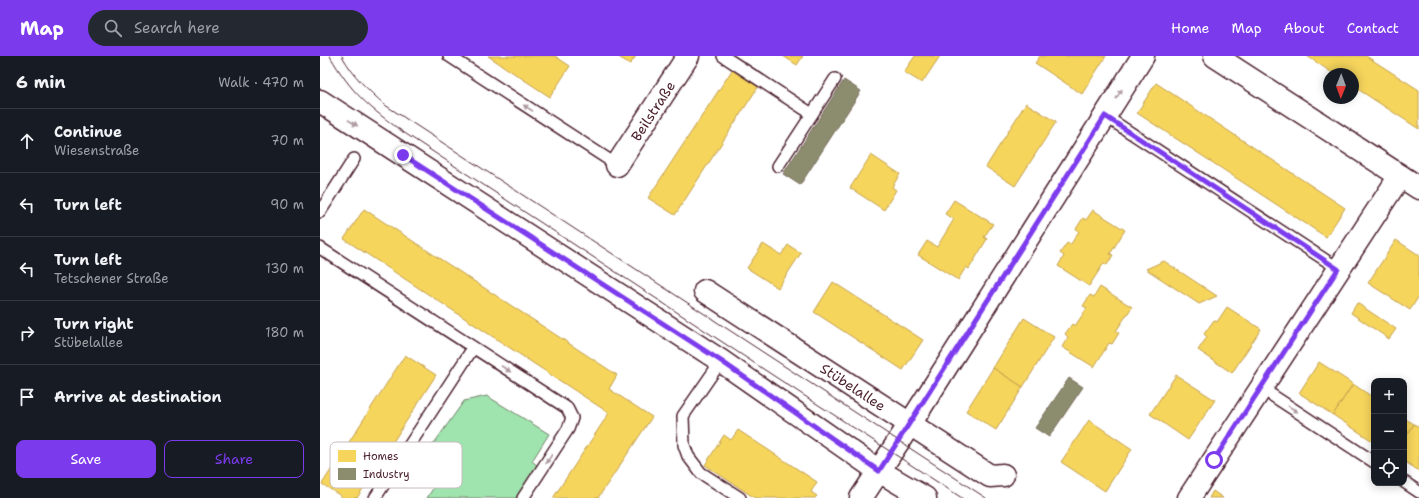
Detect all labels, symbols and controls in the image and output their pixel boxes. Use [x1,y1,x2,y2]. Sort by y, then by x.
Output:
search box [88,10,368,46]
text: Map [20,16,64,41]
icon: search [102,17,124,39]
text: Search here [134,18,220,38]
text: Home [1171,19,1210,37]
text: Map [1232,19,1262,37]
text: About [1284,19,1325,37]
text: Contact [1347,19,1399,37]
north arrow [1323,68,1359,104]
text: 6 min [16,71,66,93]
text: Walk · 470 m [218,74,304,91]
street label: Beilstraße [627,77,679,144]
one-way arrow [1115,89,1123,99]
one-way arrow [522,104,534,111]
one-way arrow [347,119,359,126]
text: Continue [54,122,122,142]
icon: ahead [16,130,38,152]
text: 70 m [270,132,304,149]
text: Wiesenstraße [54,142,139,159]
route end [394,146,412,164]
icon: left [16,194,38,216]
text: Turn left [54,195,122,215]
text: 90 m [270,196,304,213]
text: Turn left [54,250,122,270]
icon: left [16,258,38,280]
text: 130 m [266,260,304,277]
text: Tetschener Straße [54,270,169,287]
text: Turn right [54,314,134,334]
icon: right [16,322,38,344]
text: 180 m [265,324,304,341]
text: Stübelallee [54,334,123,351]
street label: Stübelallee [817,359,889,415]
one-way arrow [501,365,511,373]
map controls [1371,378,1407,486]
button: + [1371,378,1407,414]
icon: arrive [16,386,38,408]
text: Arrive at destination [54,387,222,407]
one-way arrow [1288,405,1298,413]
button: − [1371,414,1407,450]
button: Save [16,440,156,478]
button: Share [164,440,304,478]
legend [330,442,462,488]
text: Homes [363,449,399,464]
button: locate [1371,450,1407,486]
route start [1205,451,1223,469]
one-way arrow [545,453,553,464]
text: Industry [363,467,410,482]

